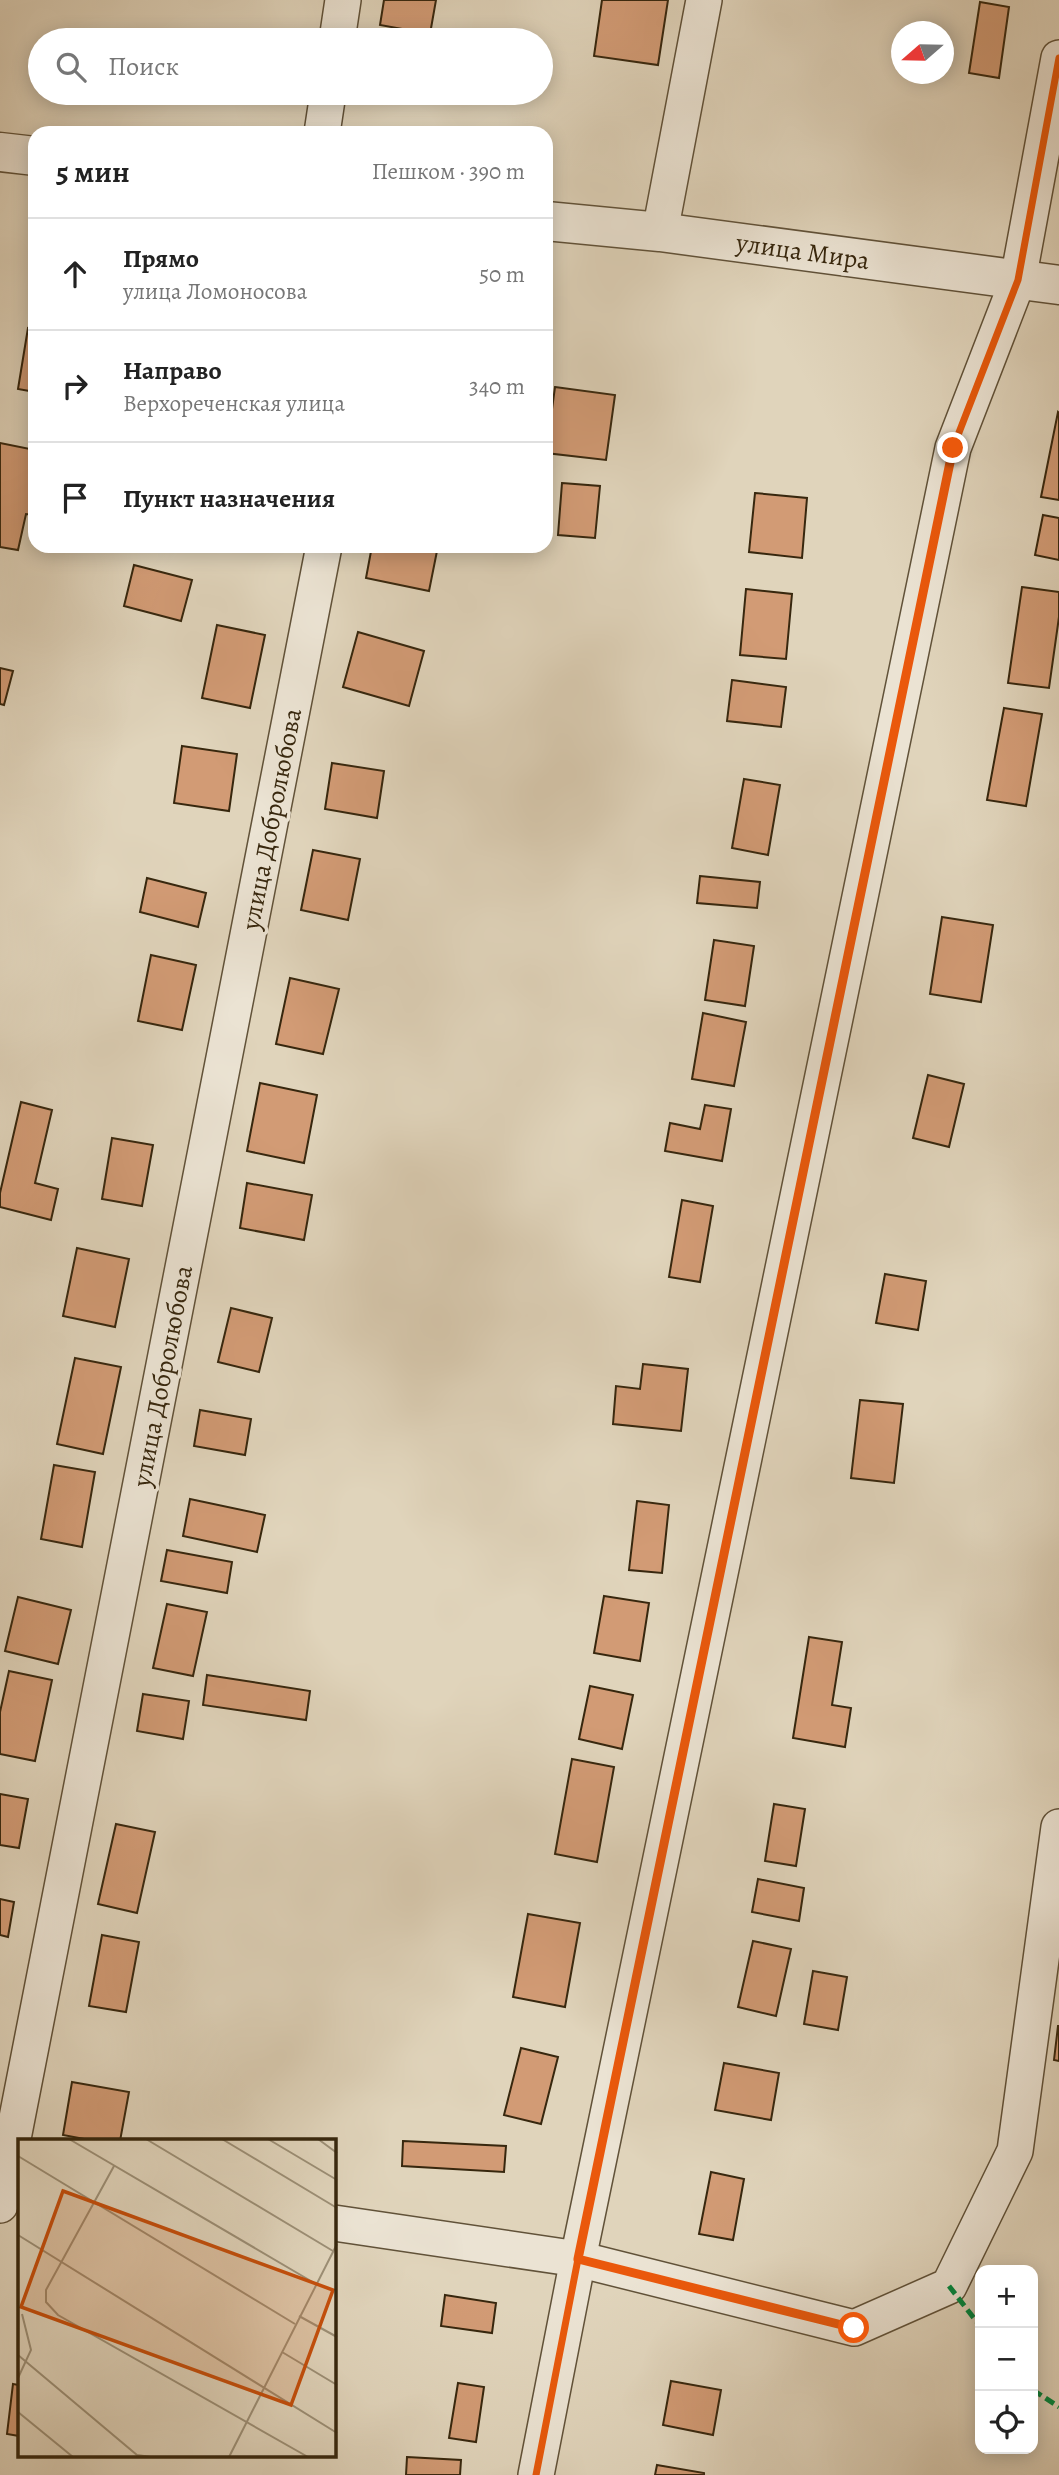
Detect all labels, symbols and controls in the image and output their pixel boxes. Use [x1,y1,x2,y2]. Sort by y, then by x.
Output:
north arrow [891,21,954,84]
search box [28,28,553,105]
icon: search [52,48,90,86]
text: Поиск [108,49,179,84]
text: 5 мин [56,152,130,192]
text: Пешком · 390 m [372,156,525,187]
street label: улица Мира [733,225,872,278]
text: Прямо [123,241,199,276]
icon: ahead [56,255,94,293]
text: 50 m [479,259,525,290]
text: улица Ломоносова [123,276,307,307]
text: Направо [123,353,222,388]
icon: right [56,367,94,405]
text: 340 m [469,371,525,402]
text: Верхореченская улица [123,388,345,419]
route end [937,432,968,463]
icon: arrive [56,479,94,517]
text: Пункт назначения [123,481,335,516]
street label: улица Добролюбова [233,705,310,934]
street label: улица Добролюбова [124,1262,201,1491]
inset map [18,2139,336,2458]
map controls [975,2265,1038,2454]
button: + [975,2265,1038,2328]
route start [838,2312,869,2343]
button: − [975,2328,1038,2391]
button: locate [975,2391,1038,2454]

